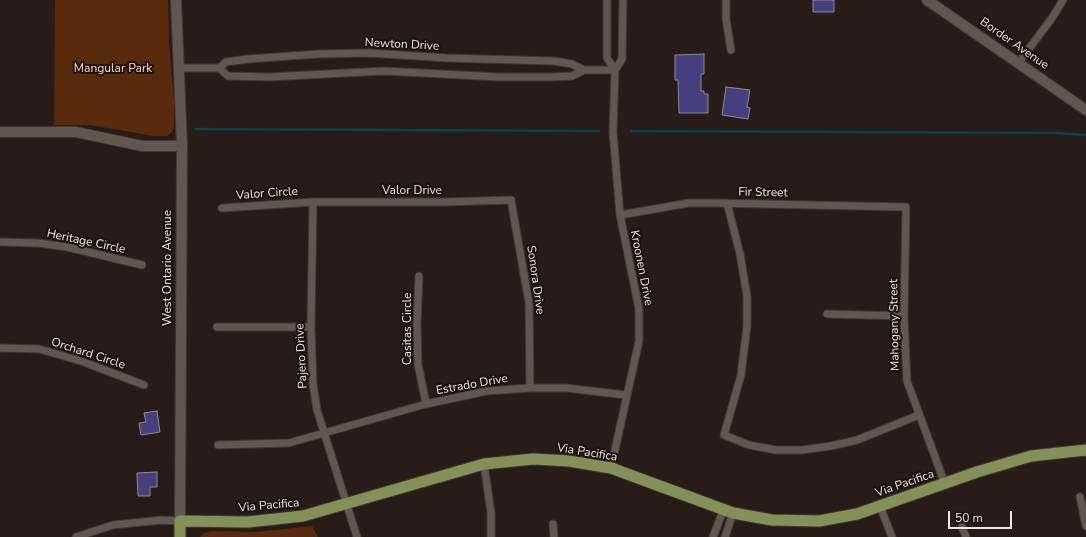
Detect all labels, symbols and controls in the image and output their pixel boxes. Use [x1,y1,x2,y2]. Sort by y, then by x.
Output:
street label: Border Avenue [977,15,1051,73]
street label: Newton Drive [364,36,440,54]
park label: Mangular Park [74,62,152,76]
street label: Valor Drive [382,184,442,198]
street label: Valor Circle [236,185,298,203]
street label: Fir Street [738,185,788,201]
street label: West Ontario Avenue [161,210,175,326]
street label: Heritage Circle [45,227,127,257]
street label: Kroonen Drive [627,229,655,307]
street label: Sonora Drive [523,244,547,316]
street label: Mahogany Street [887,279,903,371]
street label: Casitas Circle [401,293,415,365]
street label: Pajero Drive [293,323,311,389]
street label: Orchard Circle [49,335,127,373]
street label: Estrado Drive [435,372,509,398]
street label: Via Pacifica [556,441,618,465]
street label: Via Pacifica [874,467,936,501]
street label: Via Pacifica [238,496,300,516]
scale bar [950,503,1014,529]
text: 50 m [955,510,983,526]

